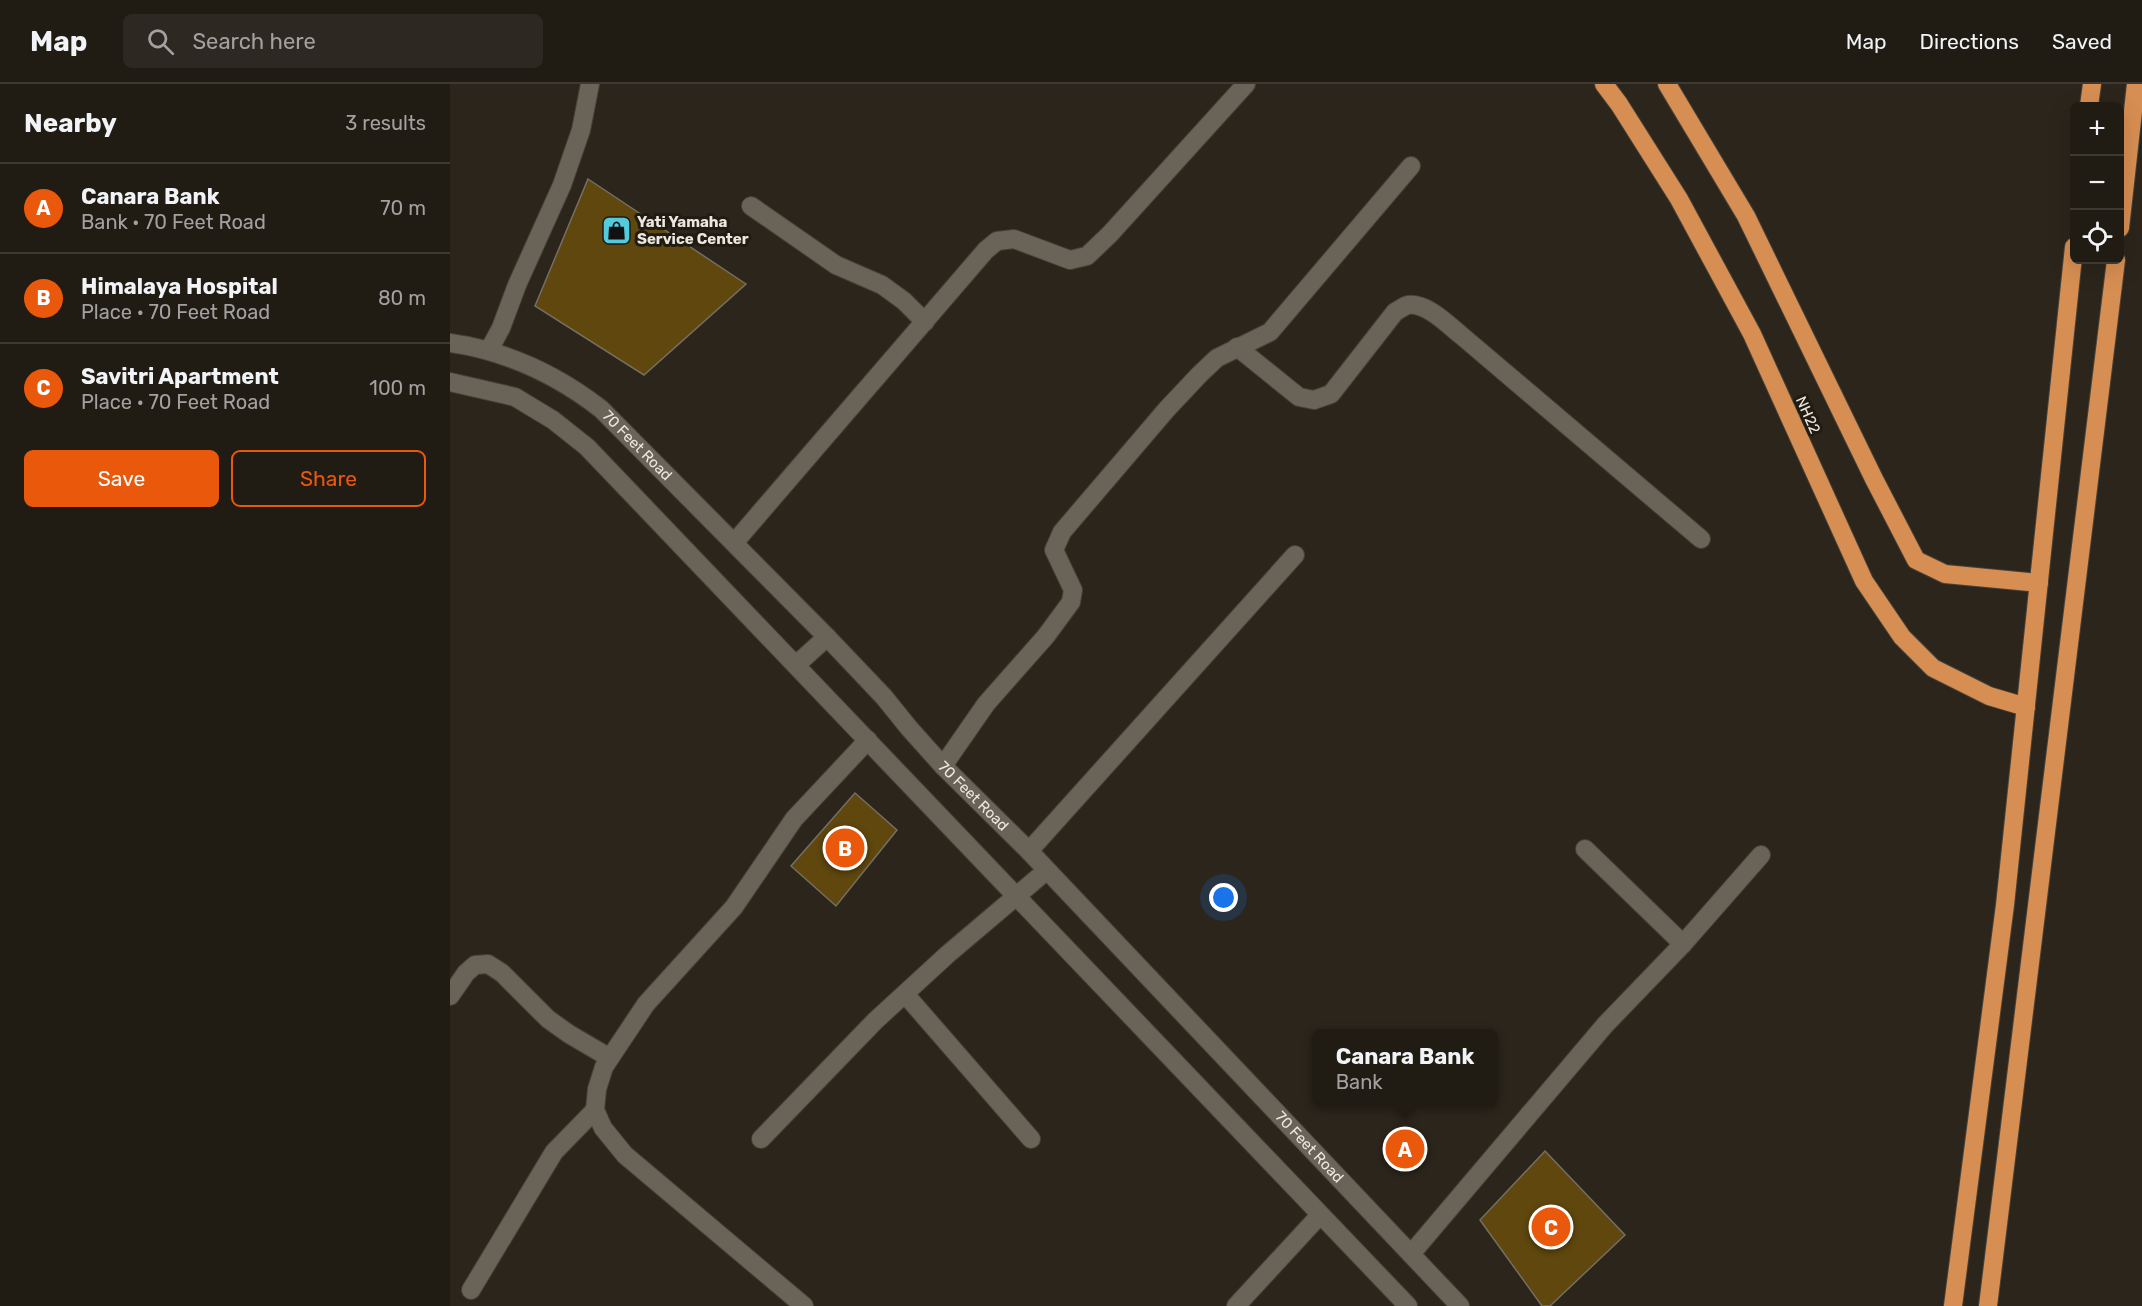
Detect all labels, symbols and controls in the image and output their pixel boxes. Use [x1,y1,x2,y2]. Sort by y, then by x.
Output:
search box [123,14,543,68]
text: Map [30,25,87,58]
icon: search [144,25,177,58]
text: Search here [192,28,316,55]
text: Map [1846,29,1887,54]
text: Directions [1920,29,2019,54]
text: Saved [2052,29,2112,54]
map controls [2070,102,2124,264]
button: + [2070,102,2124,156]
text: Nearby [24,108,117,139]
text: 3 results [345,111,426,135]
button: − [2070,156,2124,210]
text: Canara Bank [81,183,220,210]
text: A [36,196,51,220]
text: 70 m [380,196,426,220]
text: Bank · 70 Feet Road [81,210,266,234]
button: locate [2070,210,2124,264]
place label: Yati Yamaha Service Center [637,213,749,248]
shop icon: Yati Yamaha Service Center [600,215,632,247]
text: Himalaya Hospital [81,273,278,300]
text: B [36,286,51,310]
text: 80 m [378,286,426,310]
text: Place · 70 Feet Road [81,300,270,324]
text: Savitri Apartment [81,363,279,390]
text: C [36,376,51,400]
text: 100 m [369,376,426,400]
text: Place · 70 Feet Road [81,390,270,414]
street label: NH22 [1792,394,1824,437]
street label: 70 Feet Road [599,407,676,484]
button: Save [24,450,219,507]
button: Share [231,450,426,507]
street label: 70 Feet Road [935,757,1012,835]
pin: B [826,826,864,870]
your location [1209,883,1238,912]
popup [1312,1029,1498,1107]
text: Canara Bank [1336,1043,1474,1070]
text: Bank [1336,1070,1383,1094]
street label: 70 Feet Road [1271,1108,1347,1186]
pin: A [1386,1126,1424,1172]
pin: C [1532,1204,1570,1250]

